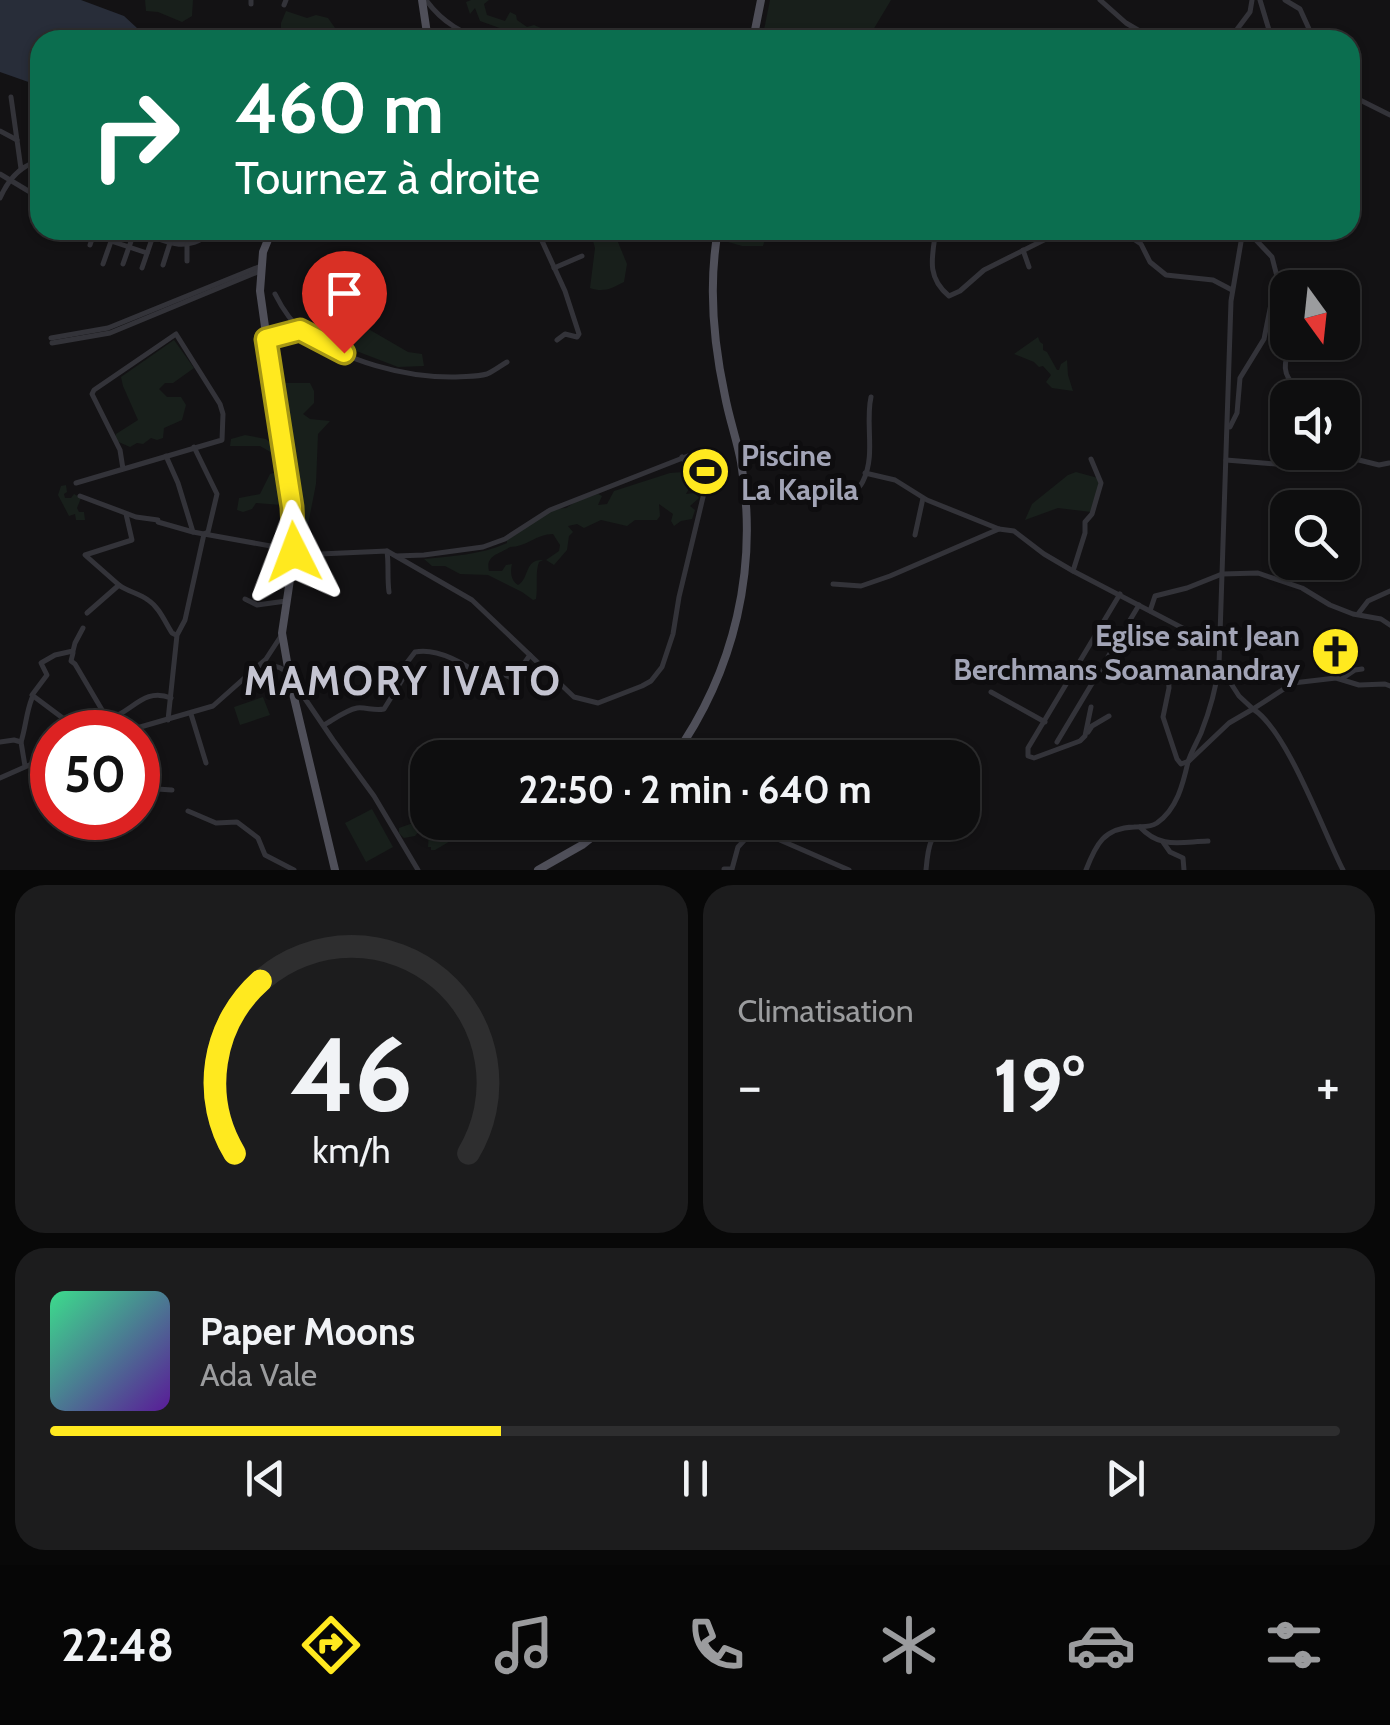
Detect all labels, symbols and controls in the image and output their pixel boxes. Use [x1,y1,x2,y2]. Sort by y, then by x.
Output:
text: 460 m [235,65,444,151]
icon: right [70,70,200,200]
text: Tournez à droite [235,151,540,205]
pin [302,251,387,354]
icon: arrive [317,266,372,321]
north arrow [1270,270,1360,360]
map controls [1270,270,1360,580]
button: sound [1270,380,1360,470]
place label: Piscine La Kapila [741,437,859,508]
sports icon: Piscine La Kapila [680,446,732,498]
button: search [1270,490,1360,580]
position arrow [242,500,346,604]
place label: Eglise saint Jean Berchmans Soamanandray [953,617,1301,688]
church icon: Eglise saint Jean Berchmans Soamanandray [1309,626,1361,678]
district label: MAMORY IVATO [244,656,562,705]
speed limit sign: 50 [30,710,160,840]
text: 22:50 · 2 min · 640 m [519,766,871,813]
text: Climatisation [738,991,914,1030]
text: 46 [290,1011,413,1137]
text: 19° [993,1040,1085,1131]
text: − [738,1052,762,1119]
text: + [1316,1052,1340,1119]
text: km/h [312,1129,390,1172]
text: Paper Moons [200,1308,415,1355]
text: Ada Vale [200,1355,317,1394]
icon: previous [238,1451,293,1506]
icon: pause [668,1451,723,1506]
icon: next [1098,1451,1153,1506]
icon: directions [296,1610,366,1680]
icon: music [489,1610,559,1680]
icon: phone [681,1610,751,1680]
icon: climate [874,1610,944,1680]
icon: car [1066,1610,1136,1680]
icon: filters [1259,1610,1329,1680]
text: 22:48 [61,1618,174,1672]

